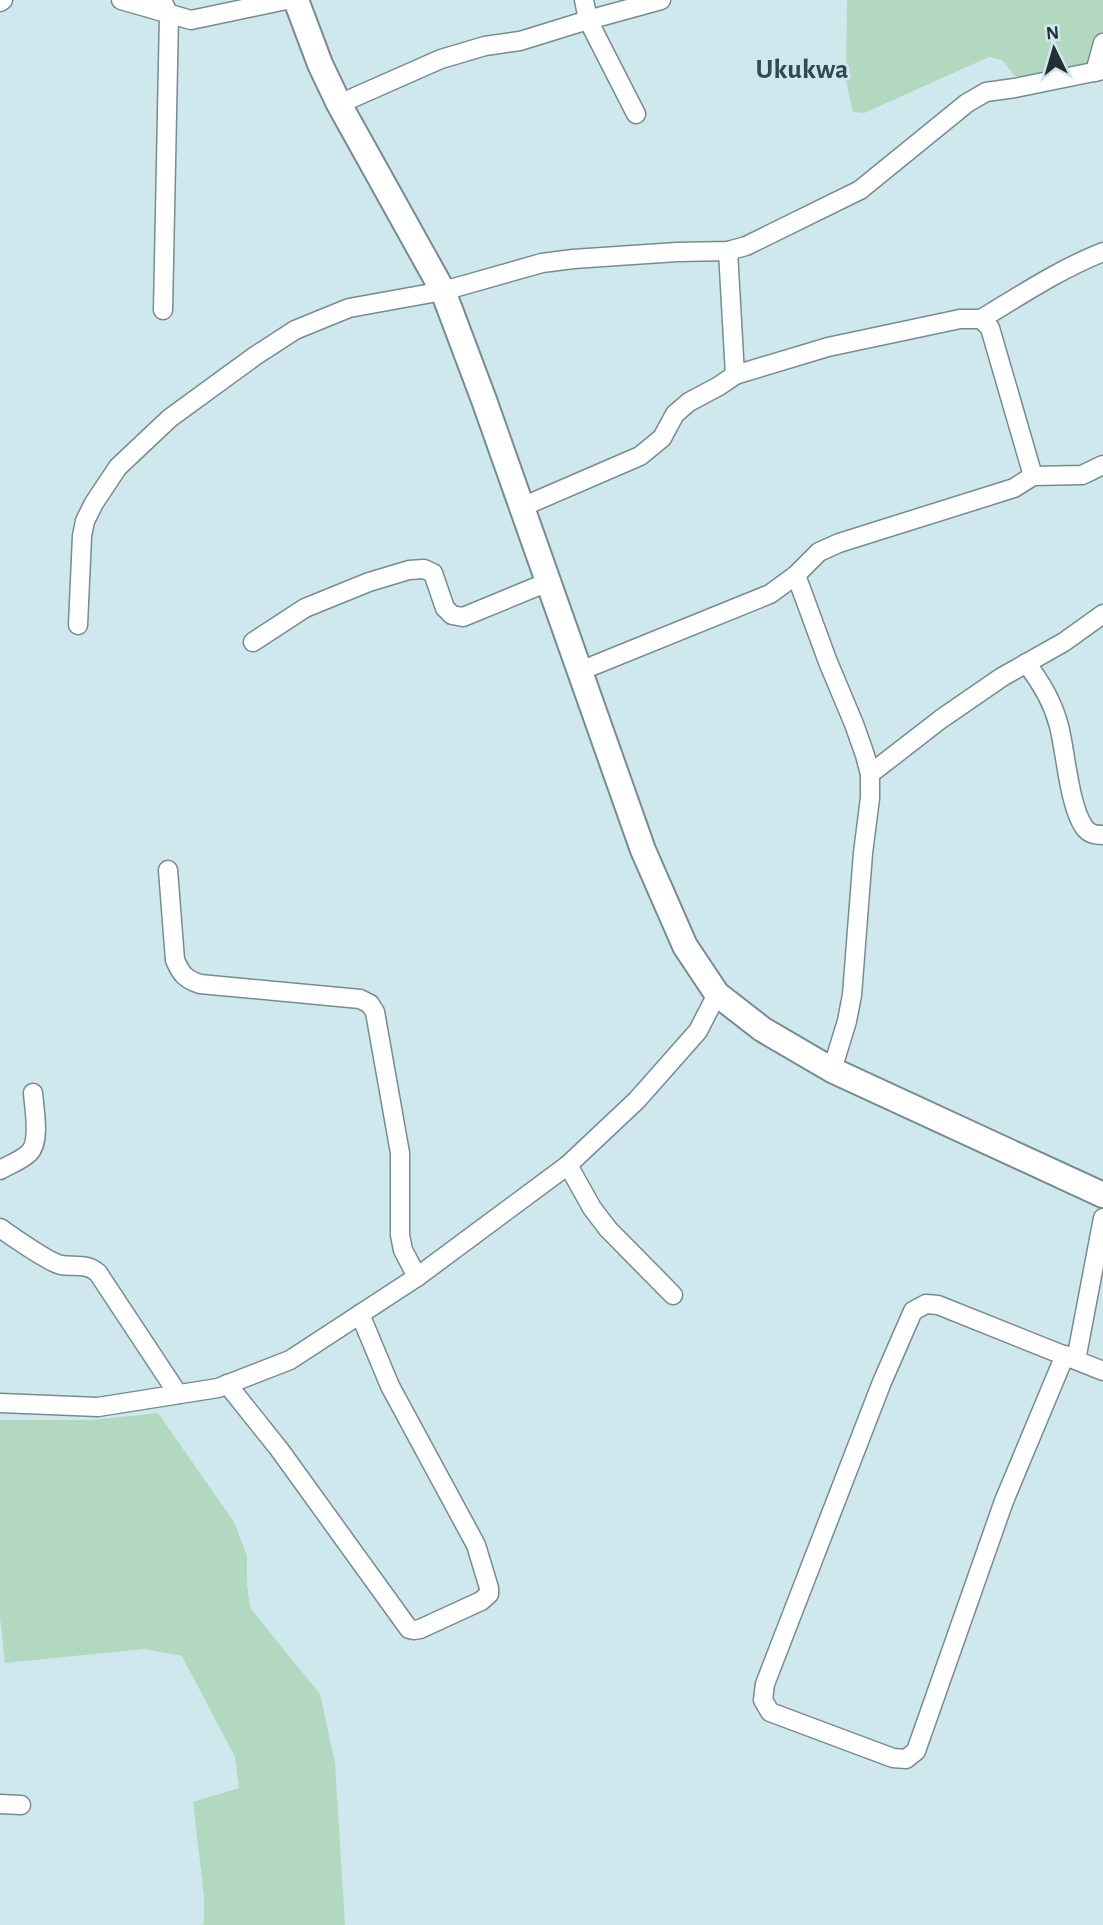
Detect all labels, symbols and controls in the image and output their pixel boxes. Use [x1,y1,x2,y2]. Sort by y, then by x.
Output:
north arrow [1019,14,1089,84]
text: N [1045,24,1060,44]
district label: Ukukwa [756,56,848,84]

